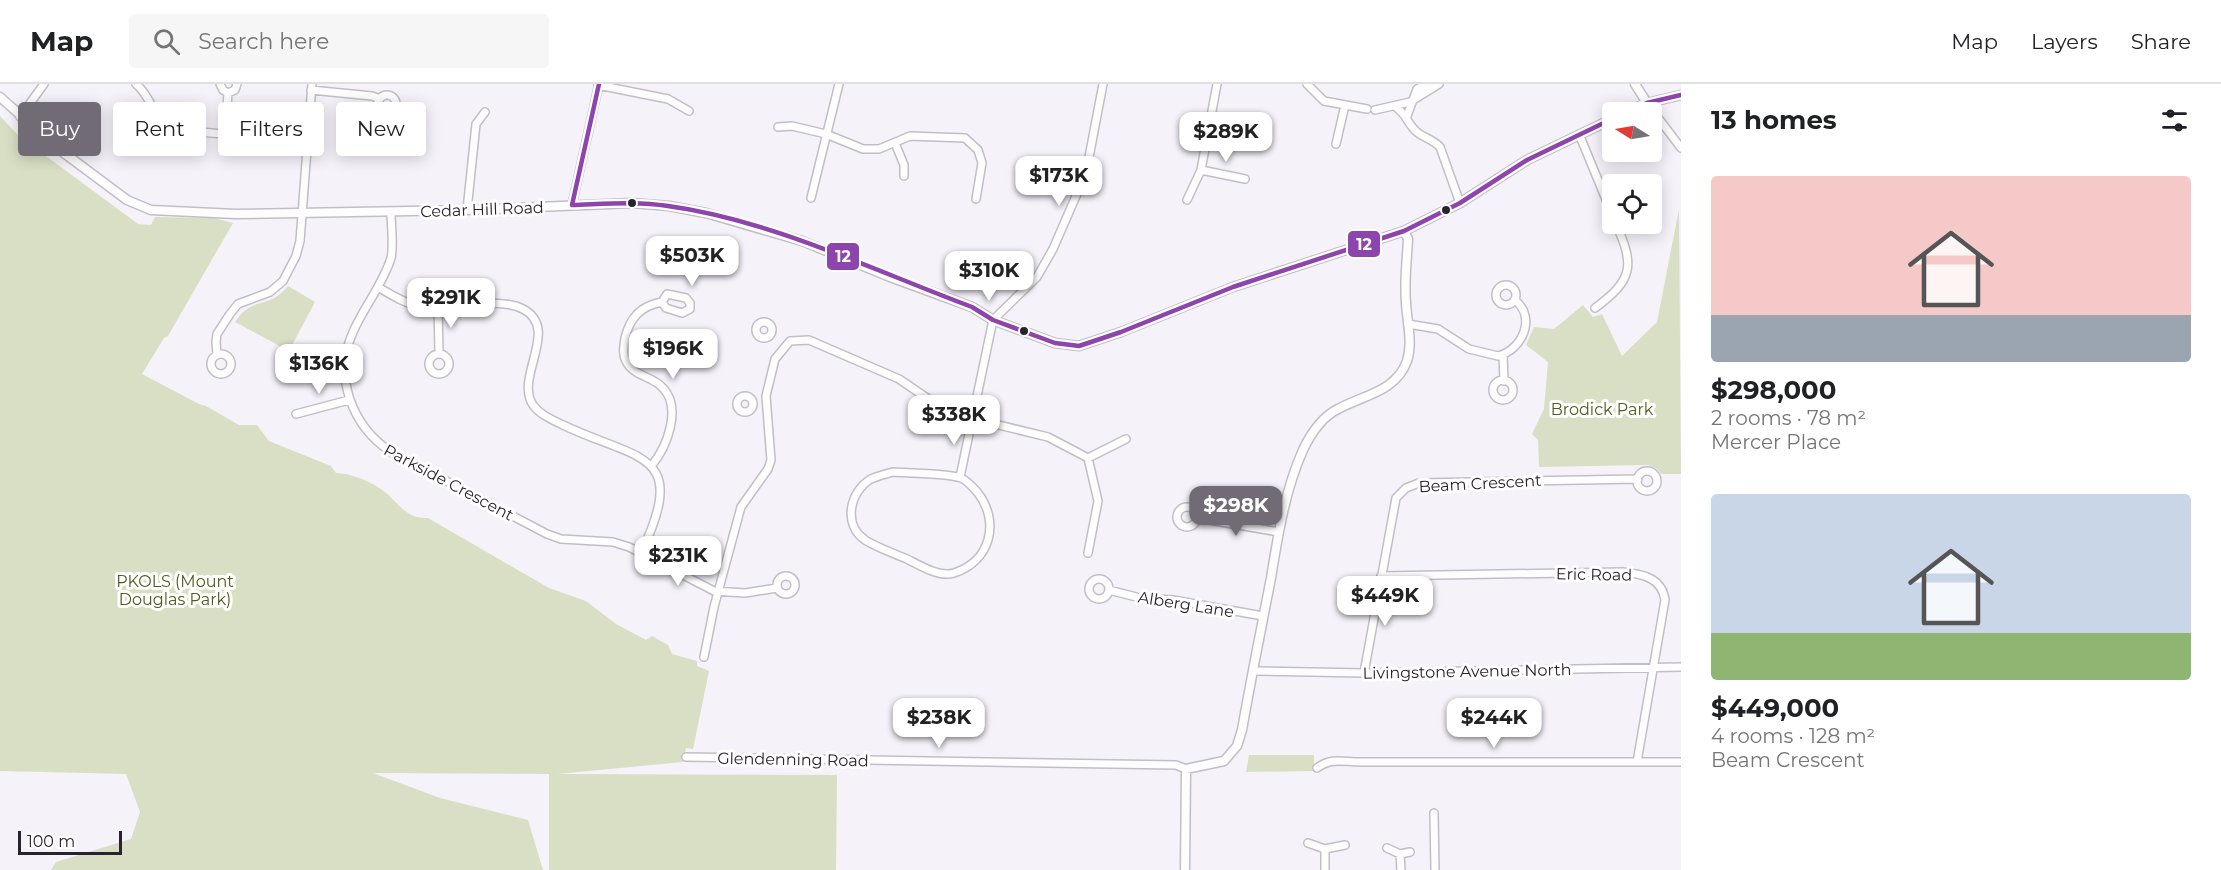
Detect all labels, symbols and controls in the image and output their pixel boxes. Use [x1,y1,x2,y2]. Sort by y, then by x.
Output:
search box [129,14,549,68]
text: Map [30,24,93,58]
icon: search [150,25,183,58]
text: Search here [198,28,329,55]
text: Map [1951,29,1998,54]
text: Layers [2031,29,2098,54]
text: Share [2131,29,2191,54]
chip: Buy [18,102,101,156]
chip: Rent [113,102,206,156]
chip: Filters [218,102,324,156]
chip: New [336,102,426,156]
north arrow [1602,102,1662,162]
map controls [1602,102,1662,234]
text: 13 homes [1711,104,1837,136]
icon: filters [2158,104,2191,137]
pin: $289K [1184,112,1268,163]
text: $289K [1193,119,1259,143]
pin: $173K [1017,156,1101,207]
text: $173K [1029,163,1089,187]
button: locate [1602,174,1662,234]
unlabelled marker [626,197,638,209]
street label: Cedar Hill Road [420,198,544,221]
unlabelled marker [1440,204,1452,216]
icon: home [1897,215,2005,323]
line badge: 12 [1347,230,1381,258]
text: 12 [1356,235,1372,254]
pin: $503K [650,236,734,287]
line badge: 12 [826,242,860,271]
text: $503K [660,243,724,267]
text: 12 [835,247,851,266]
pin: $310K [947,251,1031,302]
text: $310K [959,258,1019,282]
pin: $291K [409,278,493,329]
text: $291K [421,285,481,309]
unlabelled marker [1018,325,1030,337]
pin: $196K [631,329,715,380]
text: $196K [643,336,703,360]
pin: $136K [277,344,361,395]
text: $136K [289,351,349,375]
text: $298,000 [1711,374,1836,406]
pin: $338K [912,395,996,446]
park label: Brodick Park [1551,400,1654,419]
text: $338K [922,402,986,426]
text: 2 rooms · 78 m² [1711,406,1866,430]
text: Mercer Place [1711,430,1841,454]
street label: Parkside Crescent [381,440,517,525]
street label: Beam Crescent [1418,471,1542,496]
pin: $298K [1194,486,1278,537]
text: $298K [1203,493,1269,517]
icon: home [1897,533,2005,641]
pin: $231K [636,536,720,587]
text: $231K [648,543,708,567]
street label: Eric Road [1556,564,1632,585]
park label: PKOLS (Mount Douglas Park) [116,572,234,609]
pin: $449K [1343,576,1427,627]
text: $449K [1351,583,1419,607]
street label: Alberg Lane [1137,588,1235,621]
street label: Livingstone Avenue North [1362,660,1572,683]
text: $449,000 [1711,692,1839,724]
pin: $238K [897,698,981,749]
pin: $244K [1452,698,1536,749]
text: $238K [907,705,971,729]
text: $244K [1461,705,1527,729]
text: 4 rooms · 128 m² [1711,724,1875,748]
text: Beam Crescent [1711,748,1865,772]
street label: Glendenning Road [717,749,869,770]
scale bar [18,828,122,856]
text: 100 m [27,832,75,851]

